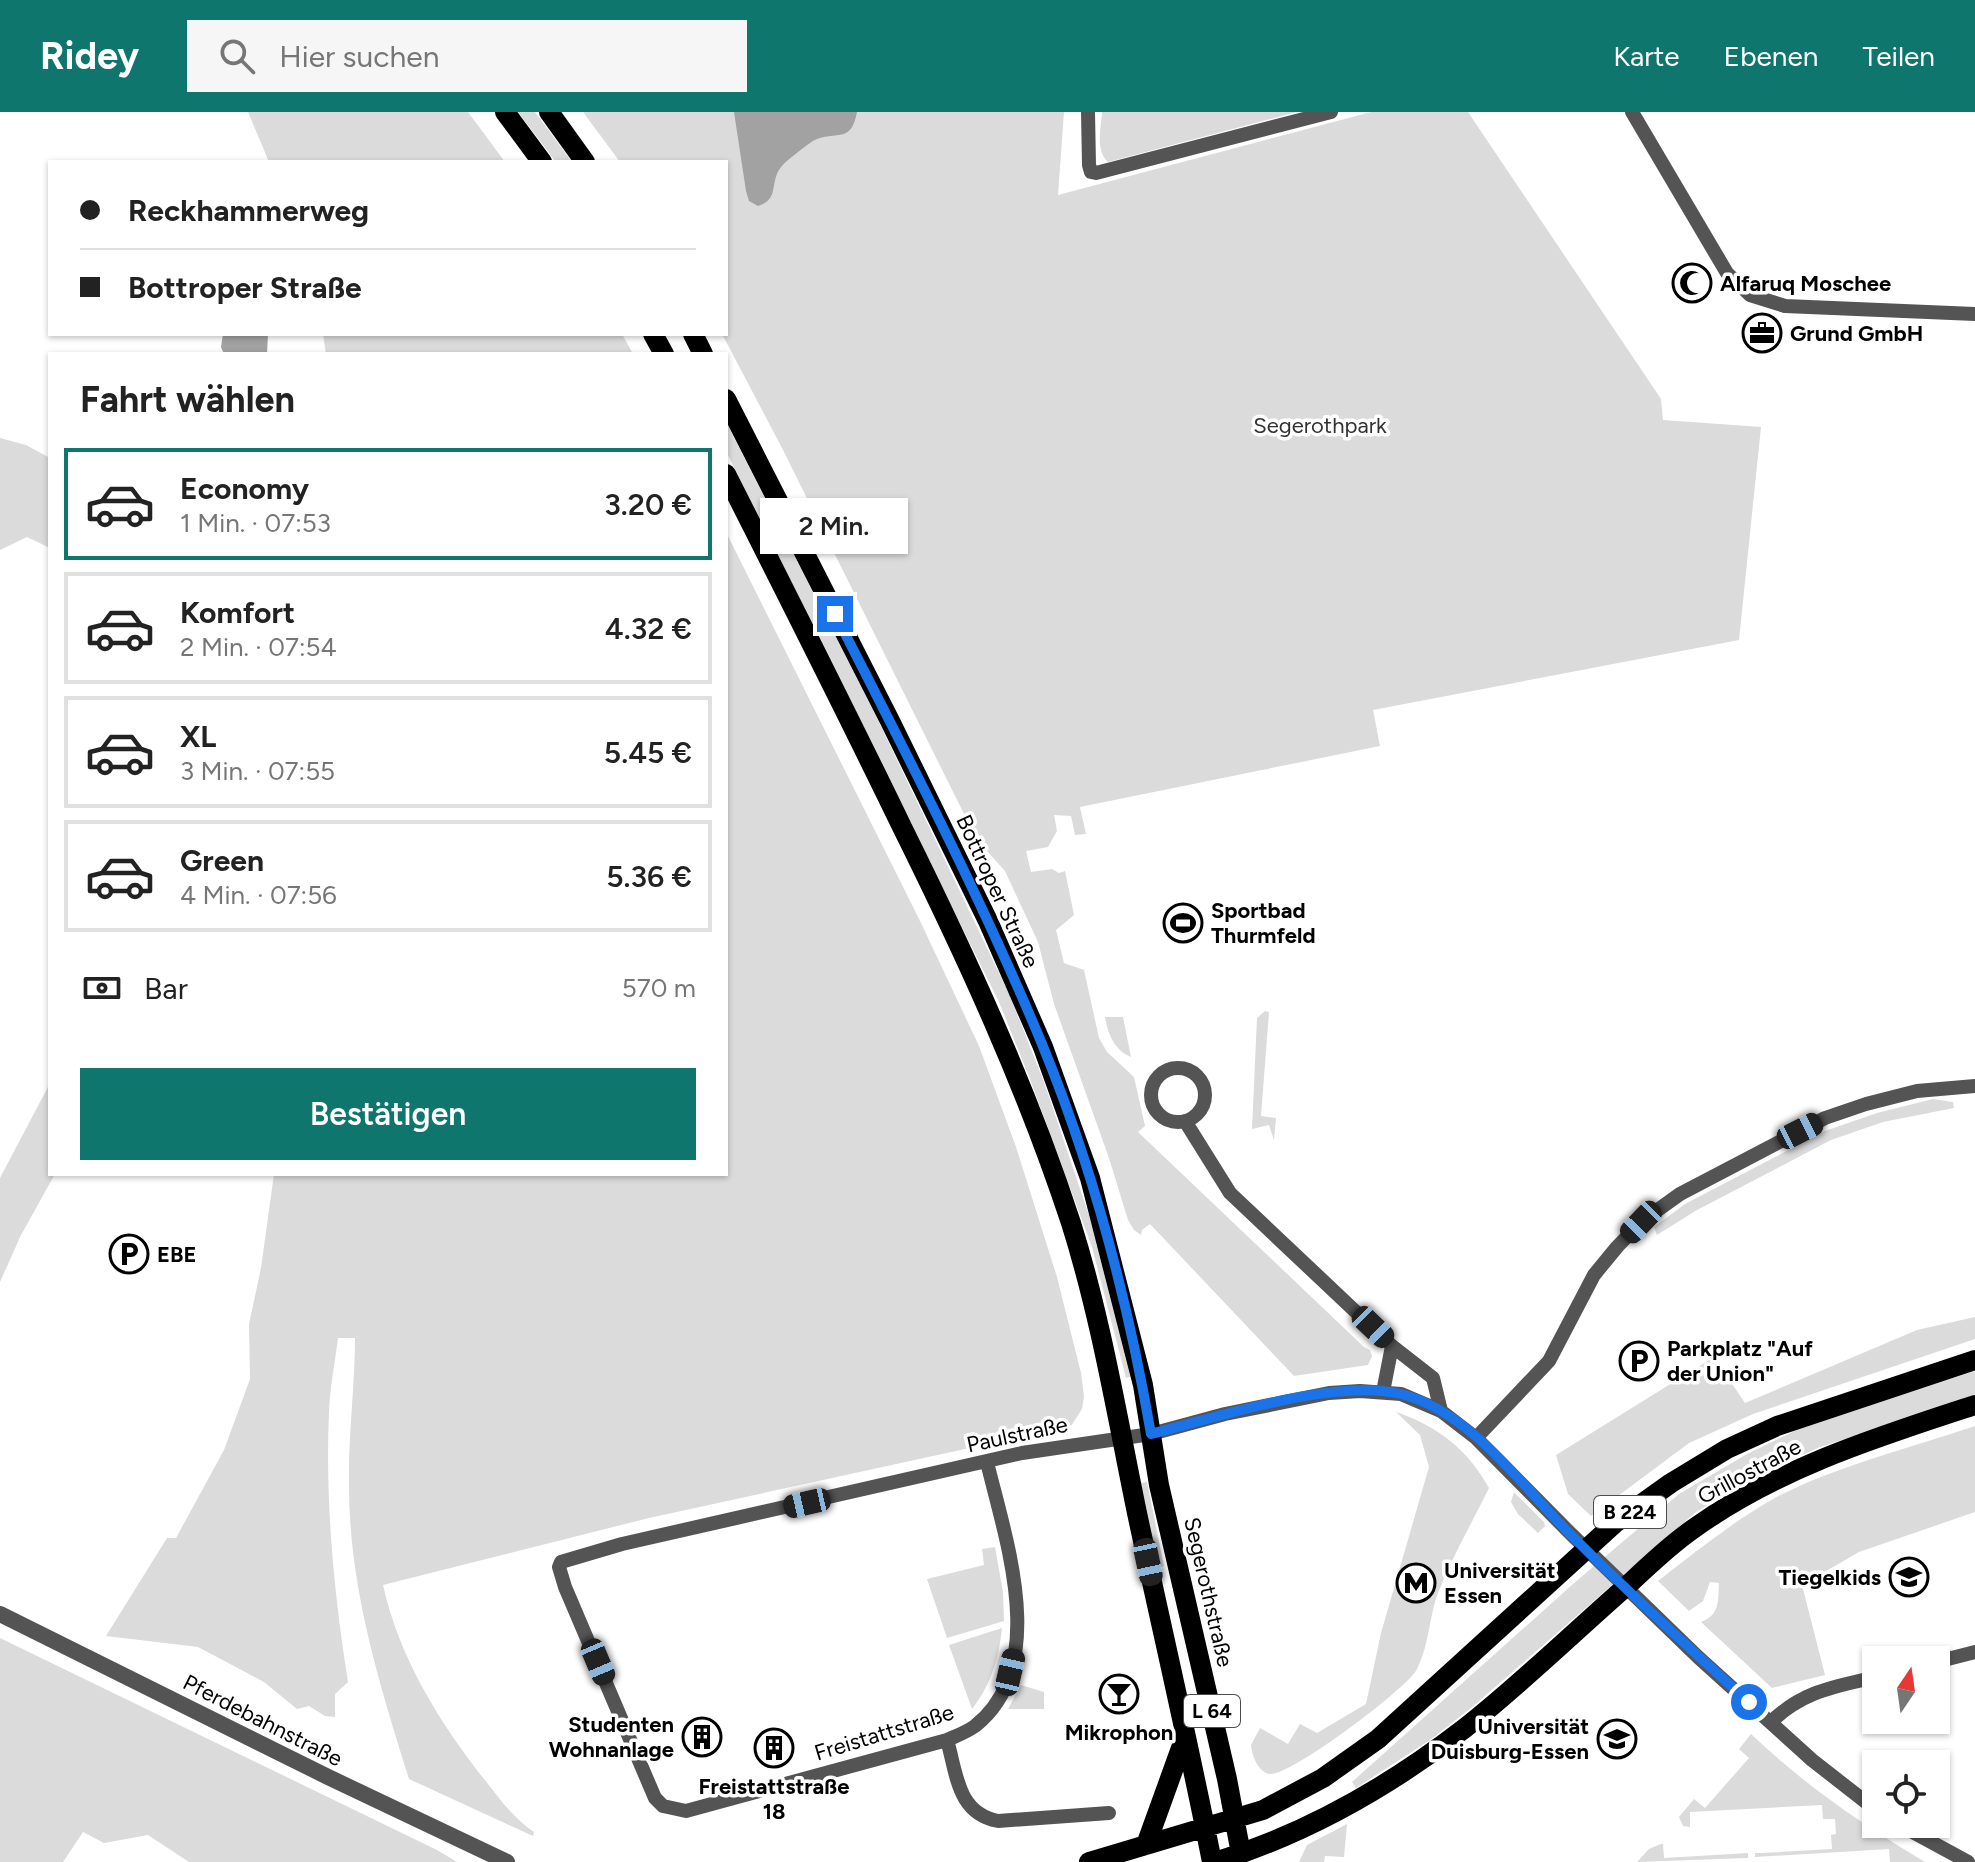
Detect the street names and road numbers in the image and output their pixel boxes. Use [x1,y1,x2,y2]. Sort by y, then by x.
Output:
street label: Bottroper Straße [950,810,1045,972]
street label: Paulstraße [964,1411,1070,1458]
street label: Grillostraße [1693,1433,1806,1510]
road number: B 224 [1594,1496,1666,1528]
street label: Segerothstraße [1178,1515,1239,1670]
street label: Pferdebahnstraße [178,1669,347,1772]
road number: L 64 [1184,1695,1240,1727]
street label: Freistattstraße [811,1698,957,1766]

